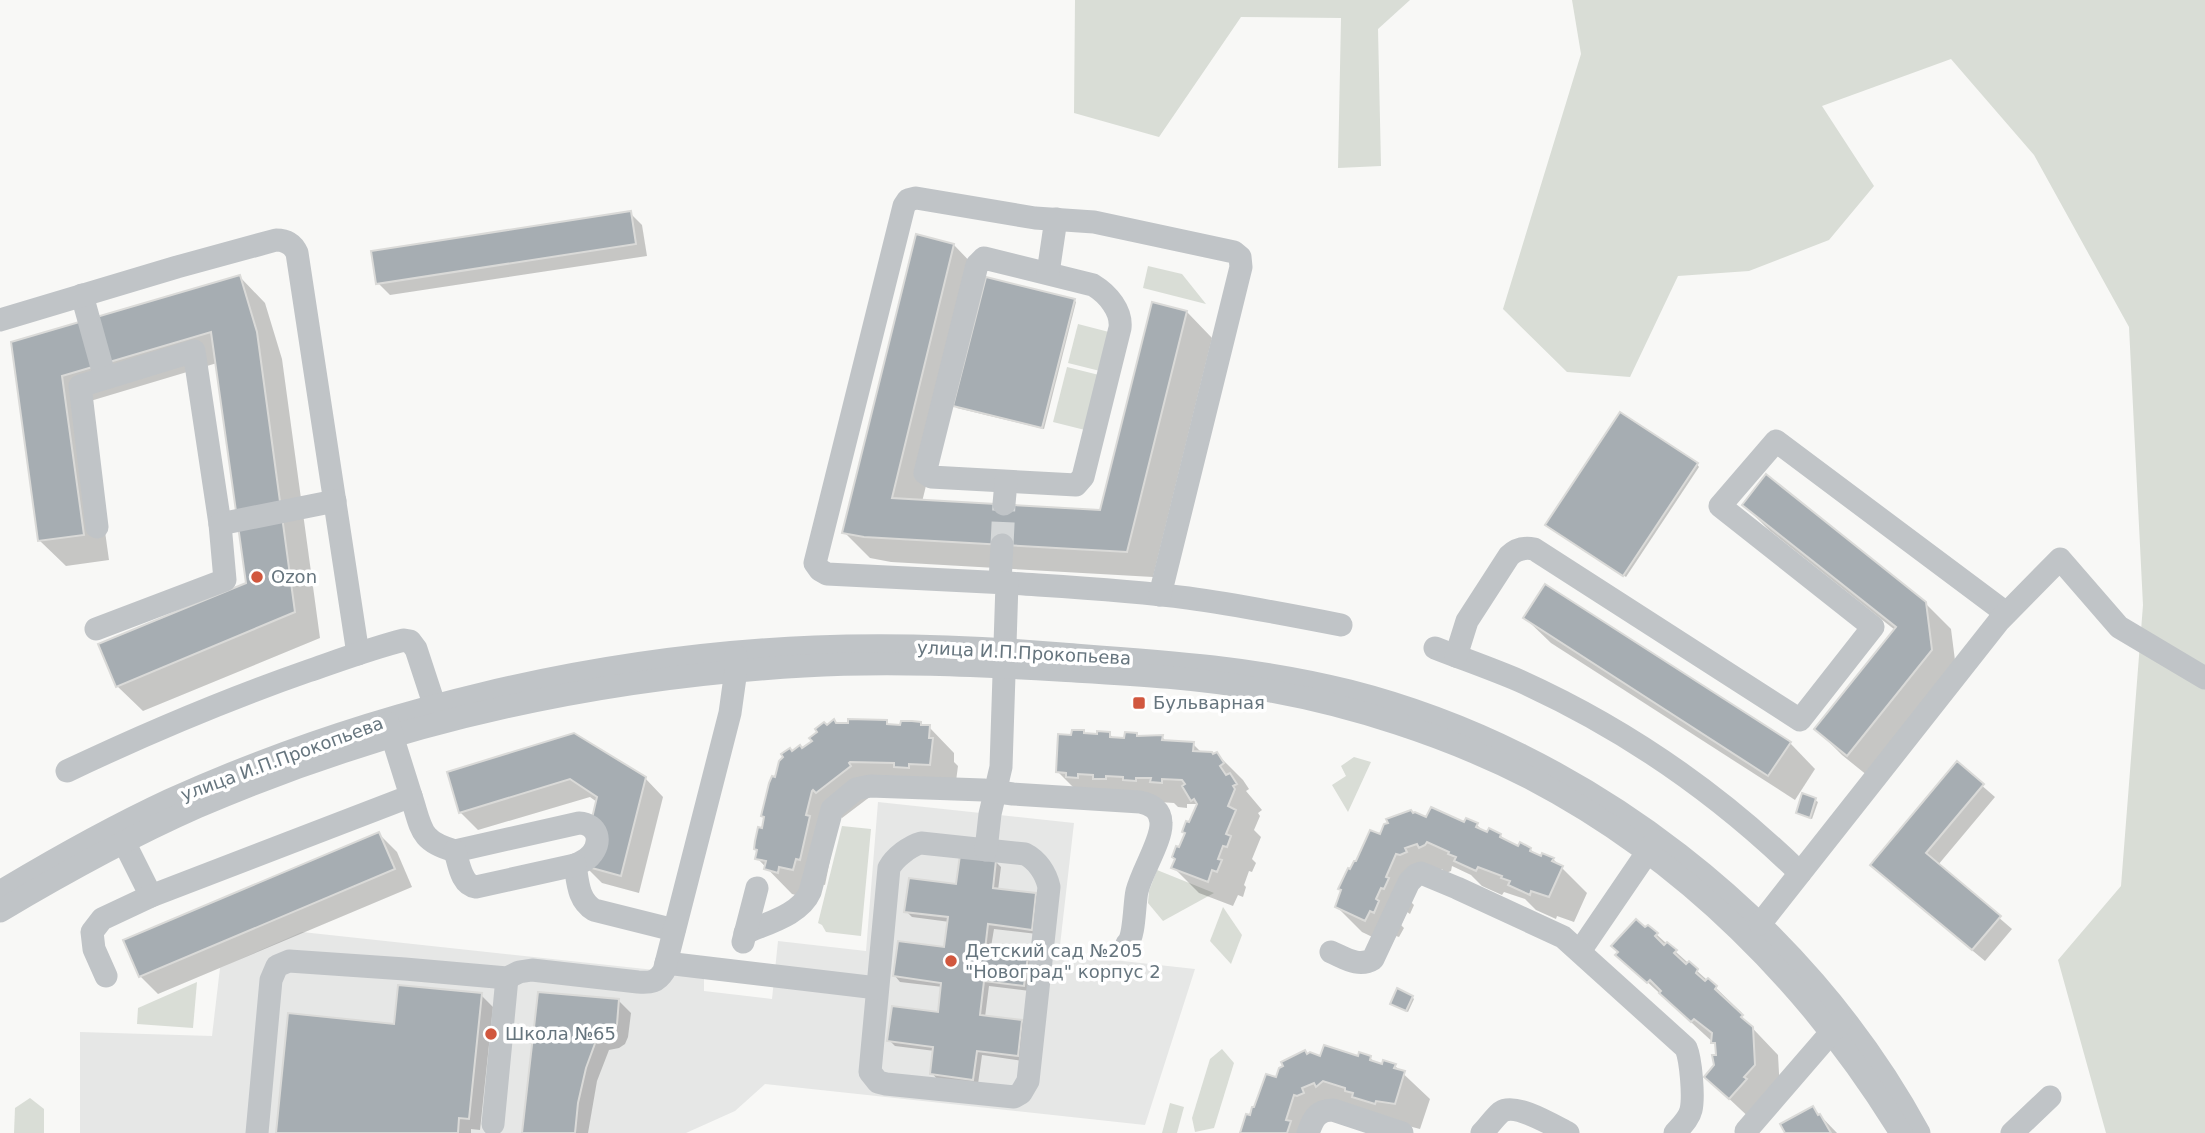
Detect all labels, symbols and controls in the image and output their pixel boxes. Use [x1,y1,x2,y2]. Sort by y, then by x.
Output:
place label: Ozon [271,566,317,587]
marker: Ozon [249,569,265,585]
street label: улица И.П.Прокопьева [916,636,1132,669]
place label: Бульварная [1153,692,1265,713]
marker: Бульварная [1131,695,1147,711]
street label: улица И.П.Прокопьева [178,712,386,805]
place label: Детский сад №205 "Новоград" корпус 2 [965,940,1161,982]
marker: Детский сад №205 "Новоград" корпус 2 [943,953,959,969]
place label: Школа №65 [505,1023,616,1044]
marker: Школа №65 [483,1026,499,1042]

